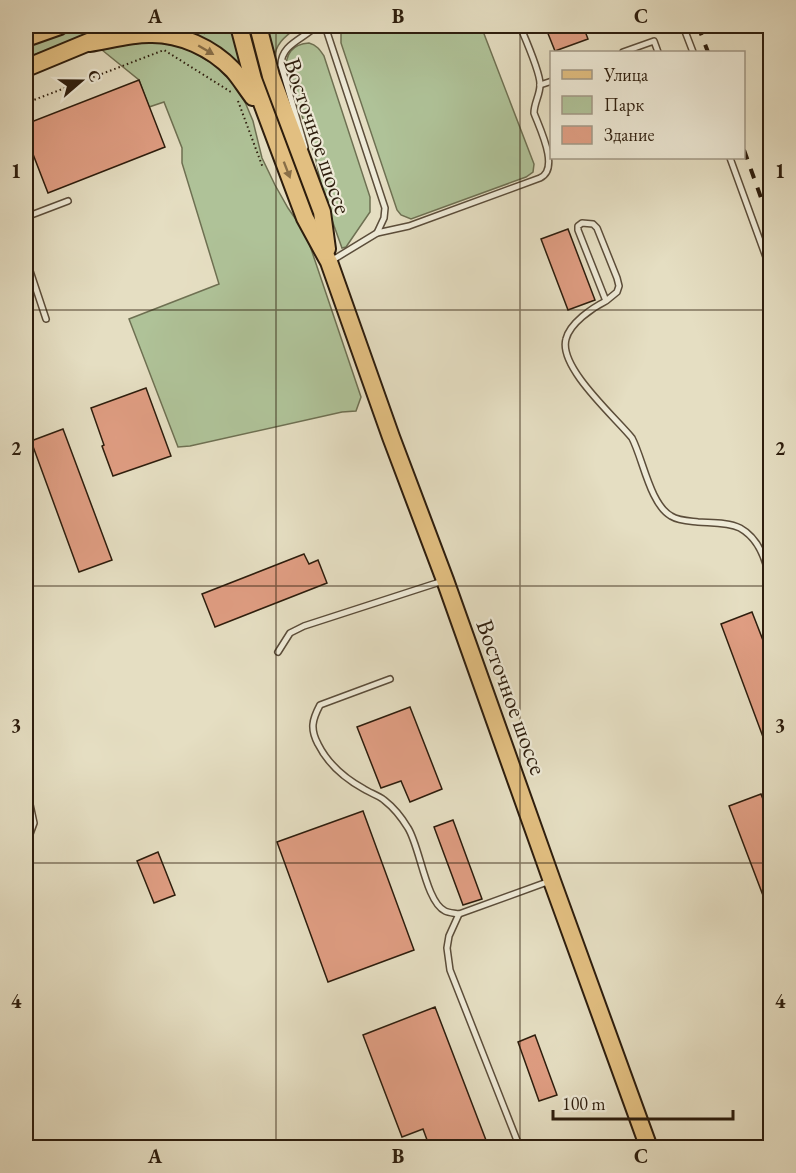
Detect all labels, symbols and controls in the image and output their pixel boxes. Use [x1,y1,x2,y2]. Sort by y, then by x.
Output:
text: A [147,3,163,29]
text: B [392,3,404,29]
text: C [634,3,648,29]
one-way arrow [198,45,215,55]
north arrow [51,51,111,111]
legend [550,51,745,159]
street label: Восточное шоссе [277,54,359,218]
text: Улица [603,63,649,86]
text: С [83,67,106,85]
text: Парк [604,93,644,116]
text: Здание [604,123,654,146]
text: 1 [11,158,21,184]
text: 1 [775,158,785,184]
one-way arrow [282,162,292,180]
text: 2 [11,435,22,461]
text: 2 [775,435,786,461]
street label: Восточное шоссе [470,615,554,779]
text: 3 [11,712,21,738]
text: 3 [775,712,785,738]
text: 4 [11,988,22,1014]
text: 4 [775,988,786,1014]
scale bar [553,1083,733,1121]
text: 100 m [562,1092,606,1115]
text: A [147,1143,163,1169]
text: B [392,1143,404,1169]
text: C [634,1143,648,1169]

